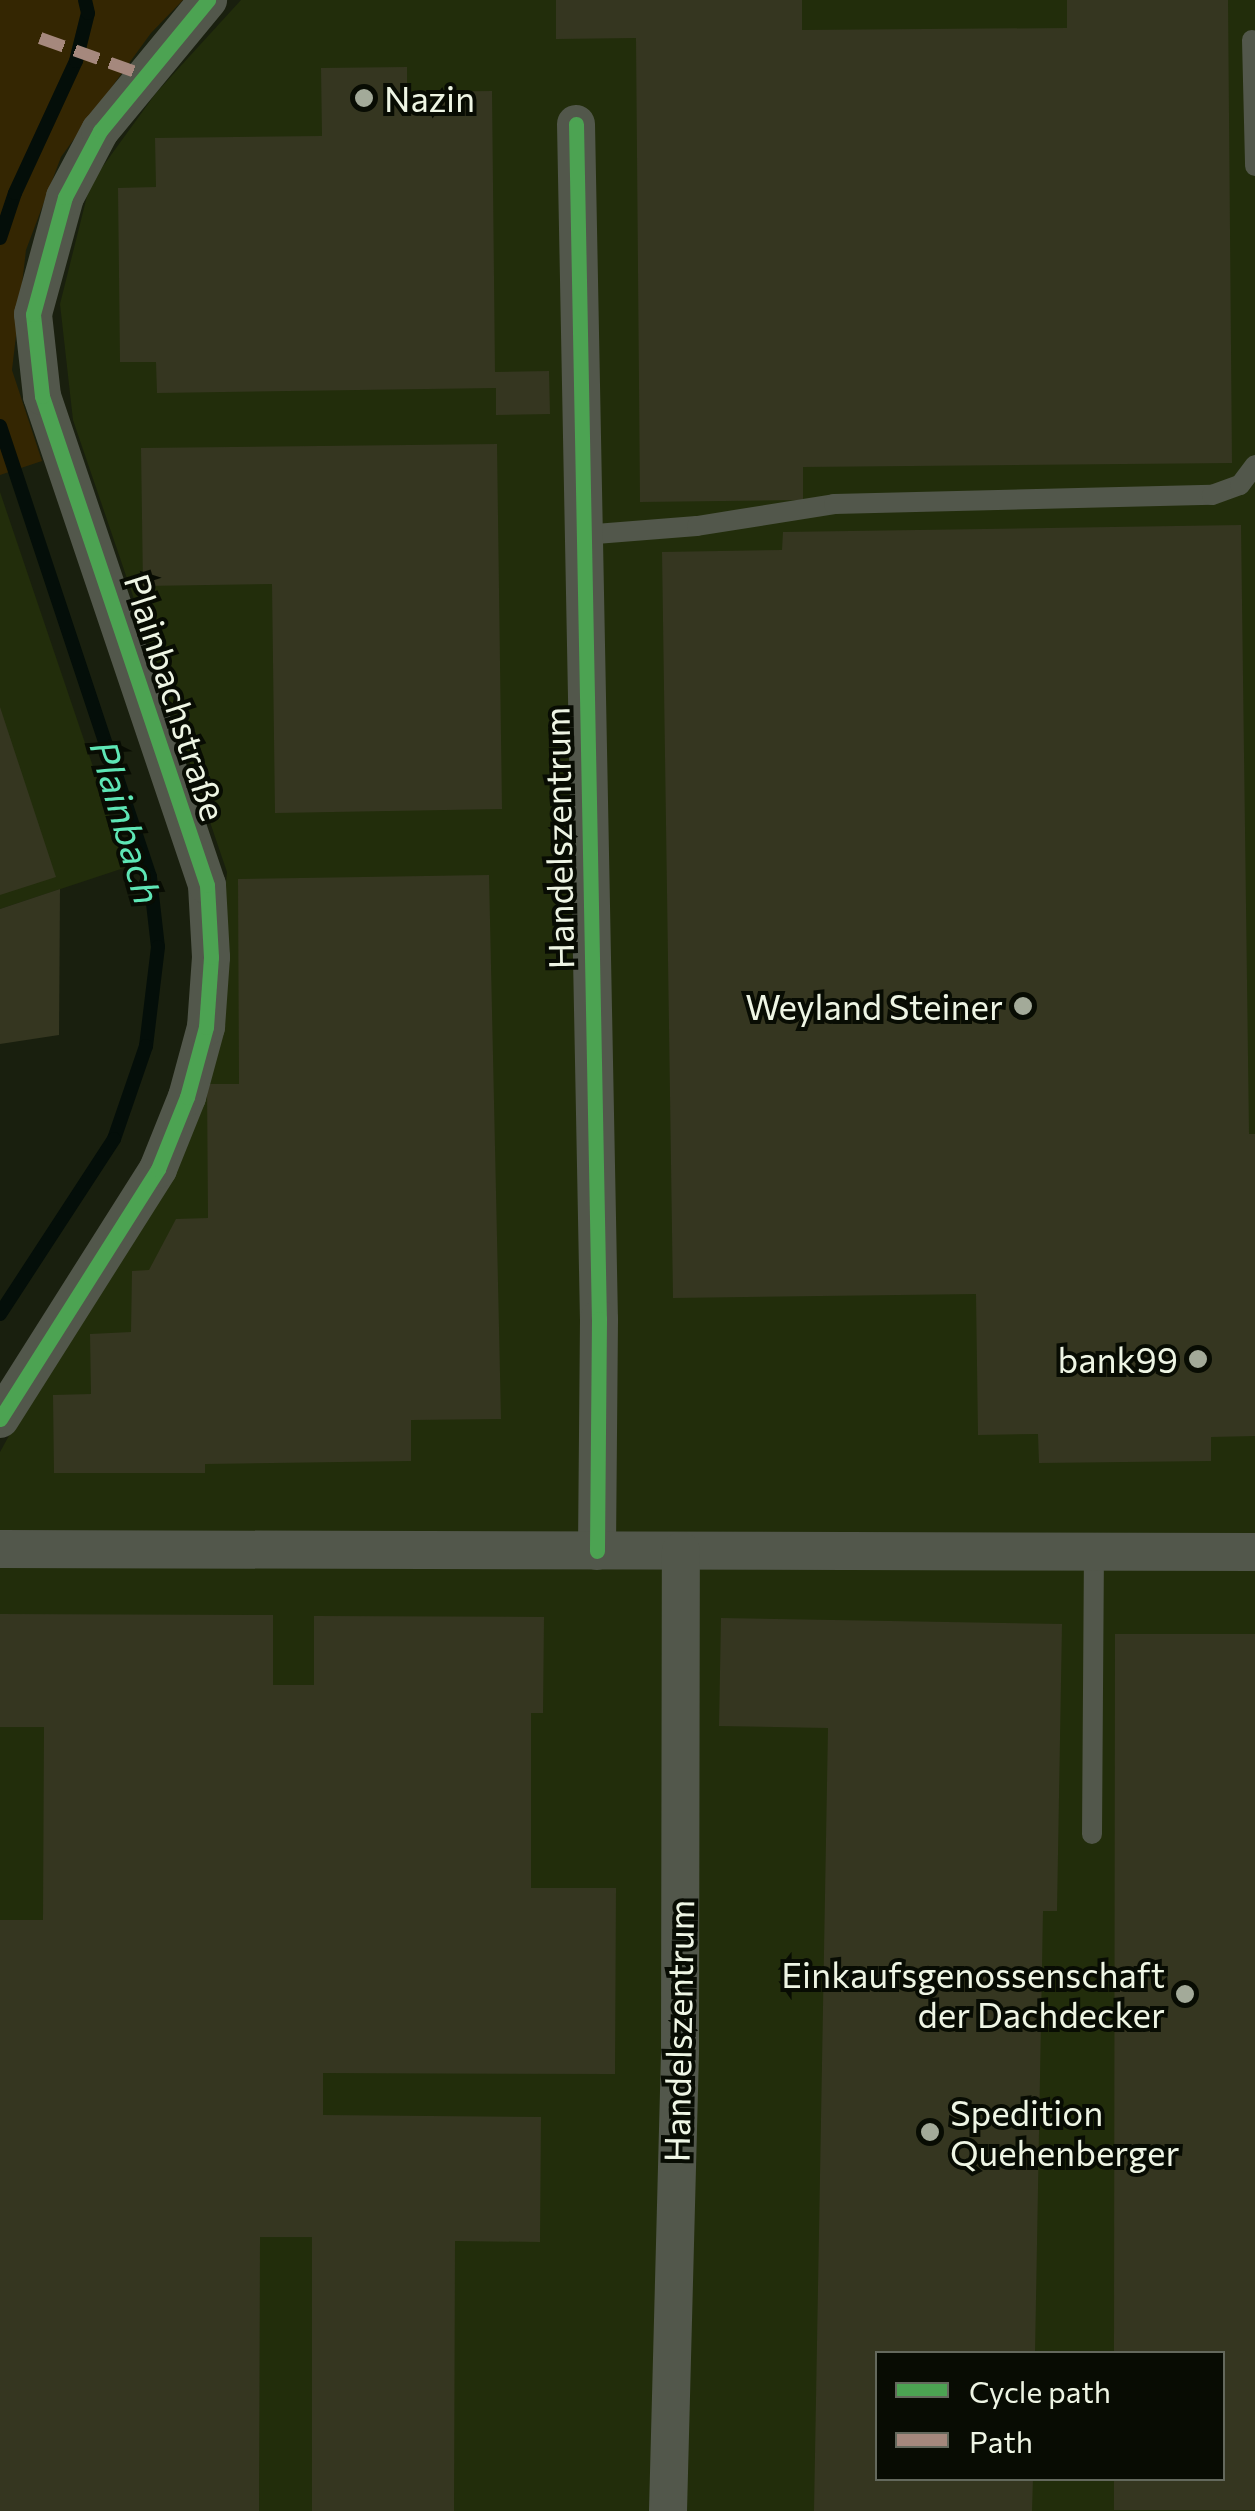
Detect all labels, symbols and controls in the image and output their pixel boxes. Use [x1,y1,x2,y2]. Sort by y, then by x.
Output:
place label: Nazin [384,77,475,119]
marker: Nazin [353,87,375,109]
street label: Plainbachstraße [116,569,236,825]
street label: Handelszentrum [535,706,581,970]
water label: Plainbach [82,735,172,909]
place label: Weyland Steiner [745,985,1003,1027]
marker: Weyland Steiner [1012,995,1034,1017]
place label: bank99 [1057,1338,1178,1380]
marker: bank99 [1187,1348,1209,1370]
street label: Handelszentrum [655,1899,701,2163]
place label: Einkaufsgenossenschaft der Dachdecker [781,1953,1165,2035]
marker: Einkaufsgenossenschaft der Dachdecker [1174,1983,1196,2005]
place label: Spedition Quehenberger [950,2091,1179,2173]
marker: Spedition Quehenberger [919,2121,941,2143]
legend [875,2351,1225,2481]
text: Cycle path [969,2372,1111,2409]
text: Path [969,2422,1033,2459]

